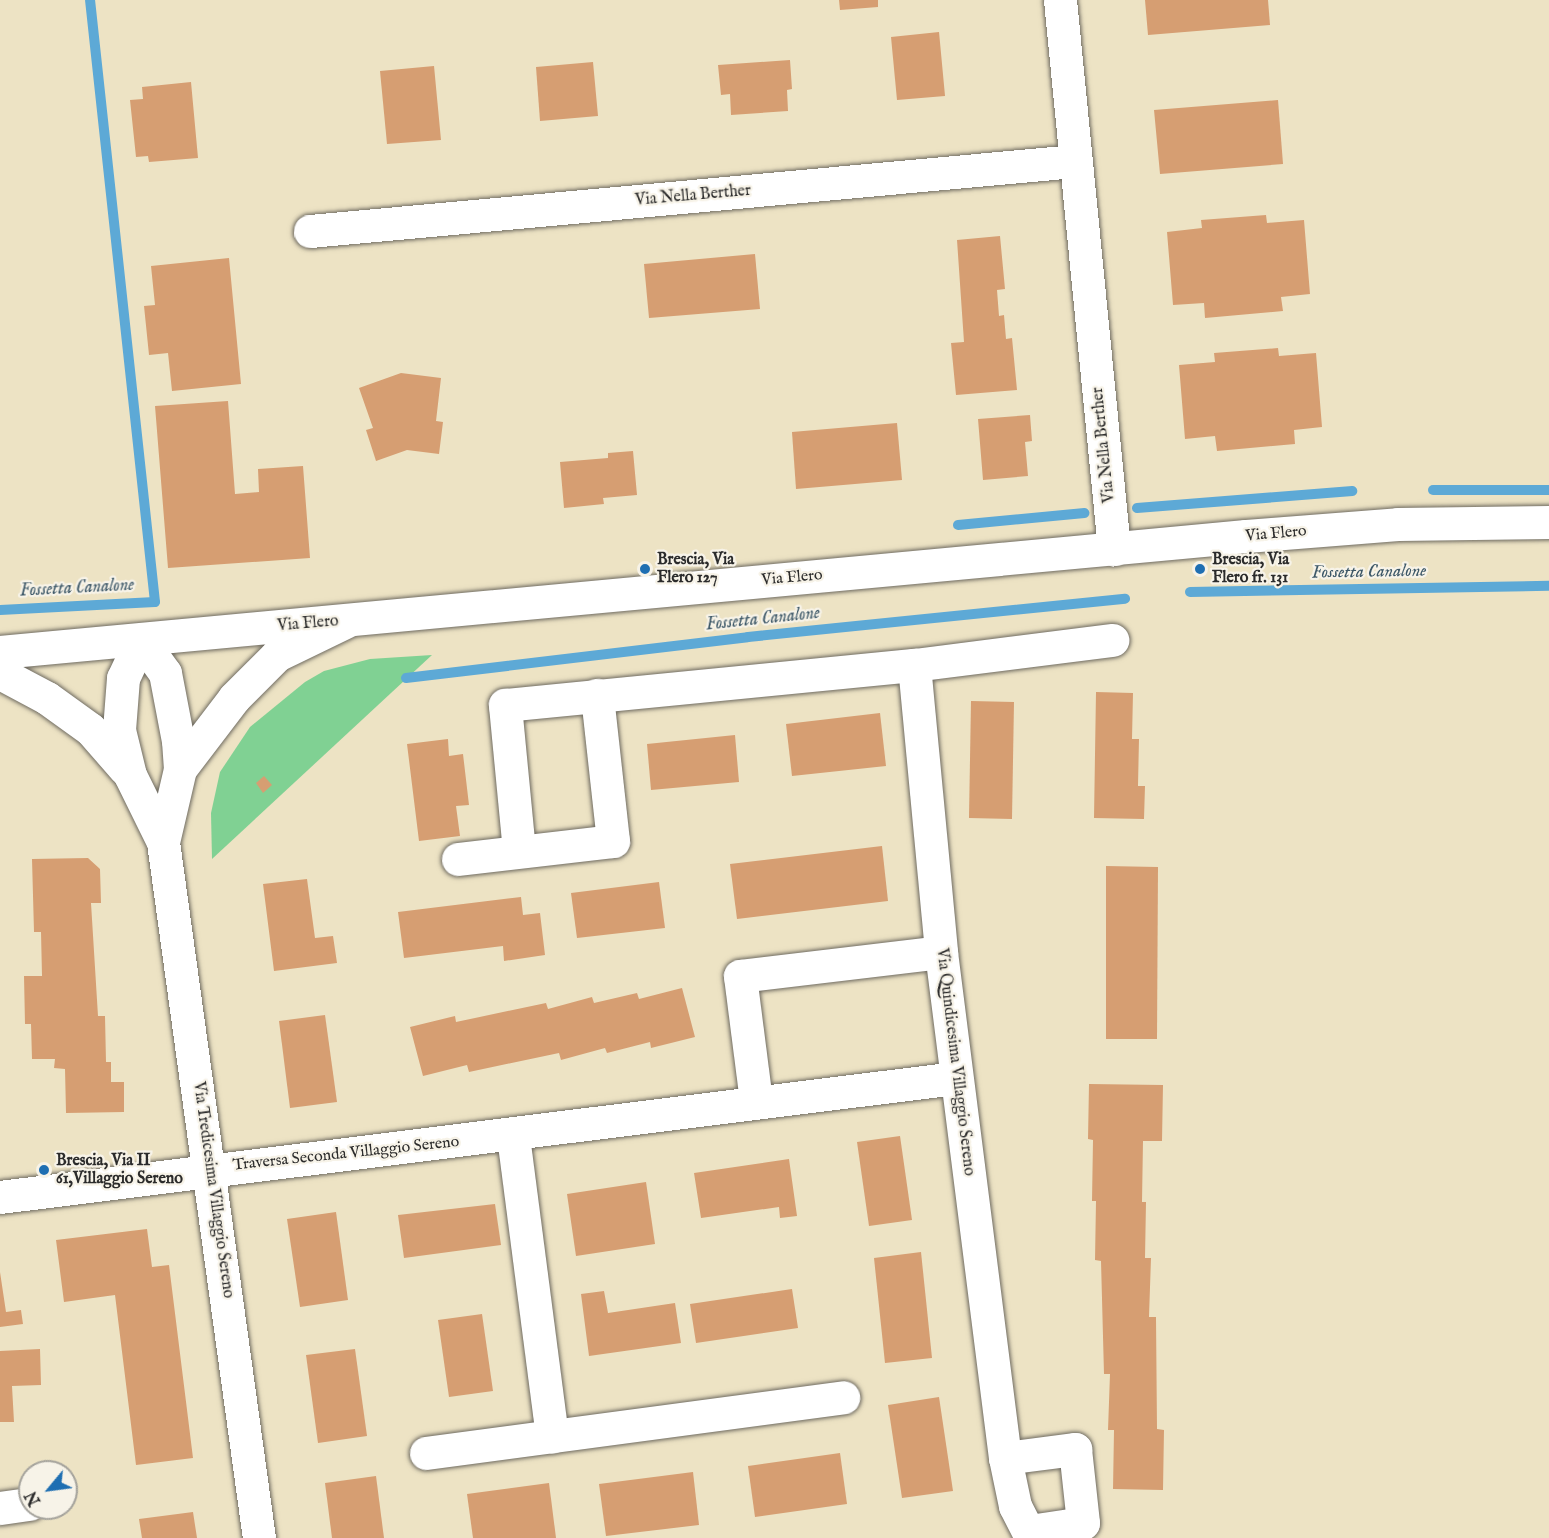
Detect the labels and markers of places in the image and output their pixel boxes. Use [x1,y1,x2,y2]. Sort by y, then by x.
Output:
place label: Brescia, Via Flero 127 [657,550,734,588]
place label: Brescia, Via Flero fr. 131 [1212,550,1289,588]
marker: Brescia, Via Flero 127 [638,562,652,576]
marker: Brescia, Via Flero fr. 131 [1193,562,1207,576]
place label: Brescia, Via II 61,Villaggio Sereno [56,1151,183,1189]
marker: Brescia, Via II 61,Villaggio Sereno [37,1163,51,1177]

